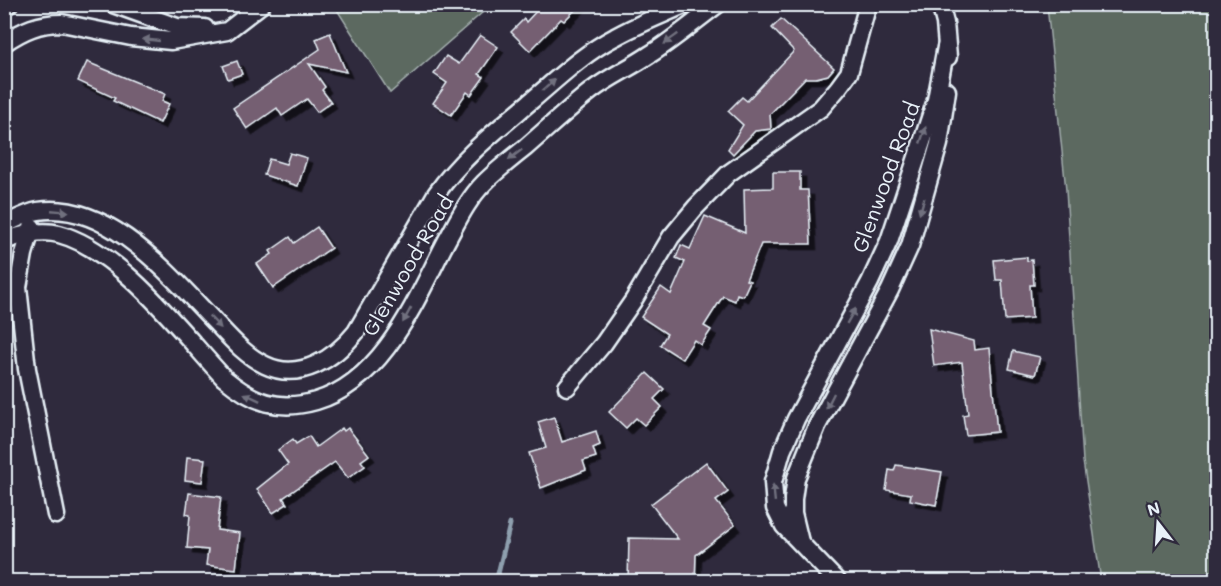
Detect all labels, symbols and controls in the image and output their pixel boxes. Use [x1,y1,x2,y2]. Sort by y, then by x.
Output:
one-way arrow [663,33,679,45]
one-way arrow [142,35,161,45]
one-way arrow [542,78,557,92]
street label: Glenwood Road [845,98,925,256]
one-way arrow [919,126,928,144]
one-way arrow [508,149,523,161]
street label: Glenwood Road [356,189,458,341]
one-way arrow [916,197,926,215]
one-way arrow [50,206,69,216]
one-way arrow [402,307,412,324]
one-way arrow [845,308,856,324]
one-way arrow [208,315,222,330]
one-way arrow [243,392,260,401]
one-way arrow [825,393,835,410]
one-way arrow [769,483,779,502]
north arrow [1128,493,1188,553]
text: N [1145,496,1162,520]

